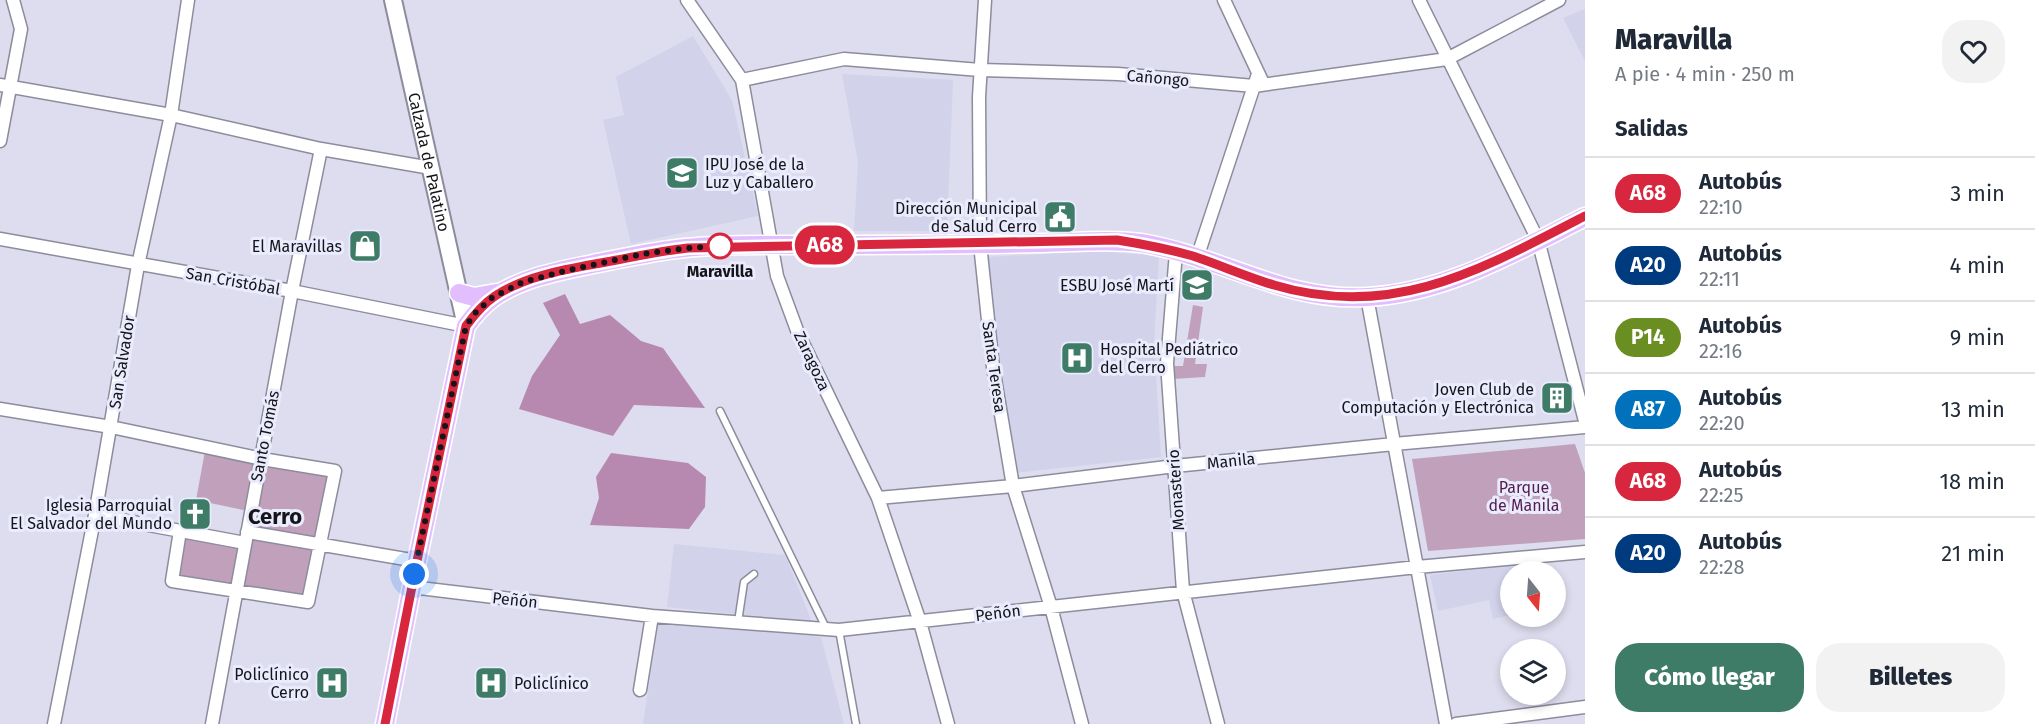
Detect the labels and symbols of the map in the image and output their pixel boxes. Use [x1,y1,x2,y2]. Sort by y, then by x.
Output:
street label: Cañongo [1126,66,1190,90]
street label: Calzada de Palatino [404,91,454,233]
school or university icon: IPU José de la Luz y Caballero [664,155,700,191]
place label: IPU José de la Luz y Caballero [705,155,814,192]
place label: Dirección Municipal de Salud Cerro [895,199,1037,236]
public building icon: Dirección Municipal de Salud Cerro [1042,199,1078,235]
line badge: A68 [790,226,860,264]
shop icon: El Maravillas [347,228,383,264]
marker: Maravilla [707,233,733,259]
place label: El Maravillas [252,237,342,256]
place label: Maravilla [687,262,754,281]
street label: San Cristóbal [184,263,282,299]
school or university icon: ESBU José Martí [1179,267,1215,303]
place label: ESBU José Martí [1060,276,1174,295]
street label: San Salvador [105,313,139,410]
street label: Santa Teresa [978,320,1010,414]
street label: Zaragoza [790,328,834,394]
hospital icon: Hospital Pediátrico del Cerro [1059,340,1095,376]
place label: Hospital Pediátrico del Cerro [1100,340,1238,377]
place label: Joven Club de Computación y Electrónica [1342,380,1534,417]
building icon: Joven Club de Computación y Electrónica [1539,380,1575,416]
street label: Santo Tomás [247,389,283,483]
street label: Monasterio [1164,449,1188,531]
street label: Manila [1206,449,1256,473]
park label: Parque de Manila [1489,478,1559,515]
place label: Iglesia Parroquial El Salvador del Mundo [10,496,172,533]
church icon: Iglesia Parroquial El Salvador del Mundo [177,496,213,532]
district label: Cerro [248,503,302,530]
your location [399,559,429,589]
north arrow [1500,561,1566,627]
street label: Peñón [491,588,539,612]
street label: Peñón [974,601,1022,625]
place label: Policlínico Cerro [234,665,309,702]
hospital icon: Policlínico Cerro [314,665,350,701]
hospital icon: Policlínico [473,665,509,701]
place label: Policlínico [514,674,589,693]

